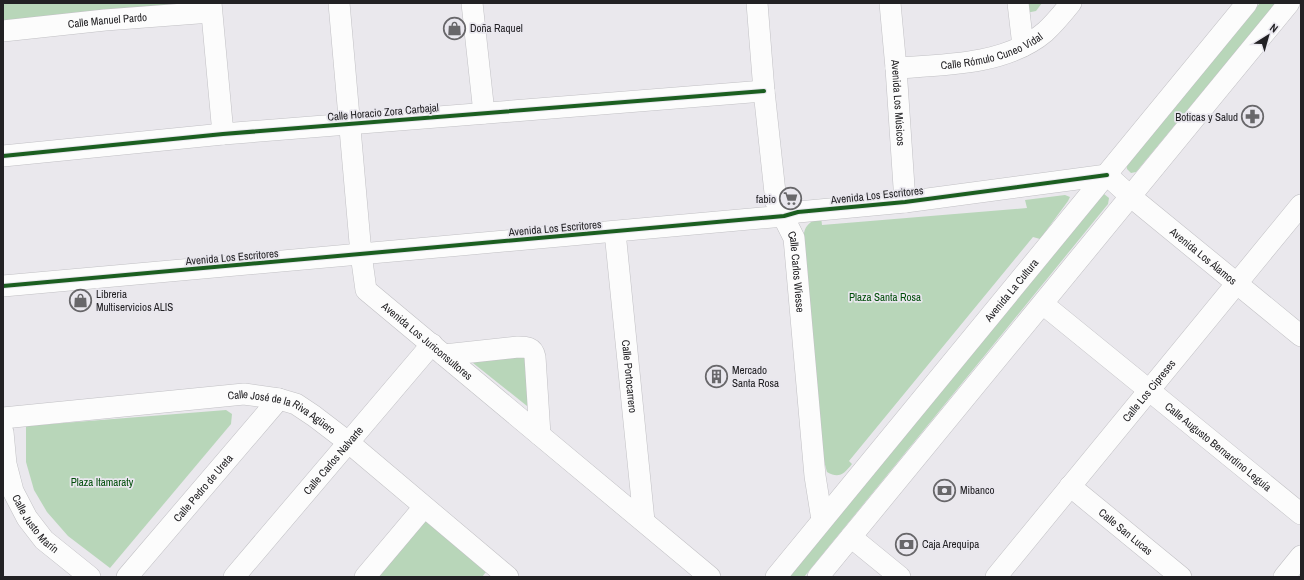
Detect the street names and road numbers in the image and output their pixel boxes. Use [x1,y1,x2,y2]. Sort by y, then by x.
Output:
street label: Calle Manuel Pardo [67,10,148,31]
street label: Calle Rómulo Cuneo Vidal [940,29,1045,72]
street label: Avenida Los Músicos [888,58,908,147]
street label: Calle Horacio Zora Carbajal [327,100,439,124]
street label: Avenida Los Escritores [829,183,925,207]
street label: Avenida Los Escritores [507,217,602,239]
street label: Avenida Los Álamos [1166,224,1240,288]
street label: Calle Carlos Wiesse [785,229,808,313]
street label: Avenida Los Escritores [184,246,279,268]
street label: Avenida La Cultura [981,256,1041,325]
street label: Avenida Los Juriconsultores [378,299,476,383]
street label: Calle Portocarrero [619,339,640,413]
street label: Calle Los Cipreses [1119,356,1179,425]
street label: Calle José de la Riva Agüero [227,387,338,437]
street label: Calle Augusto Bernardino Leguía [1162,399,1274,494]
street label: Calle Carlos Nalvarte [300,423,366,497]
street label: Calle Pedro de Ureta [170,451,236,525]
street label: Calle Justo Marín [9,492,62,556]
street label: Calle San Lucas [1096,505,1156,558]

